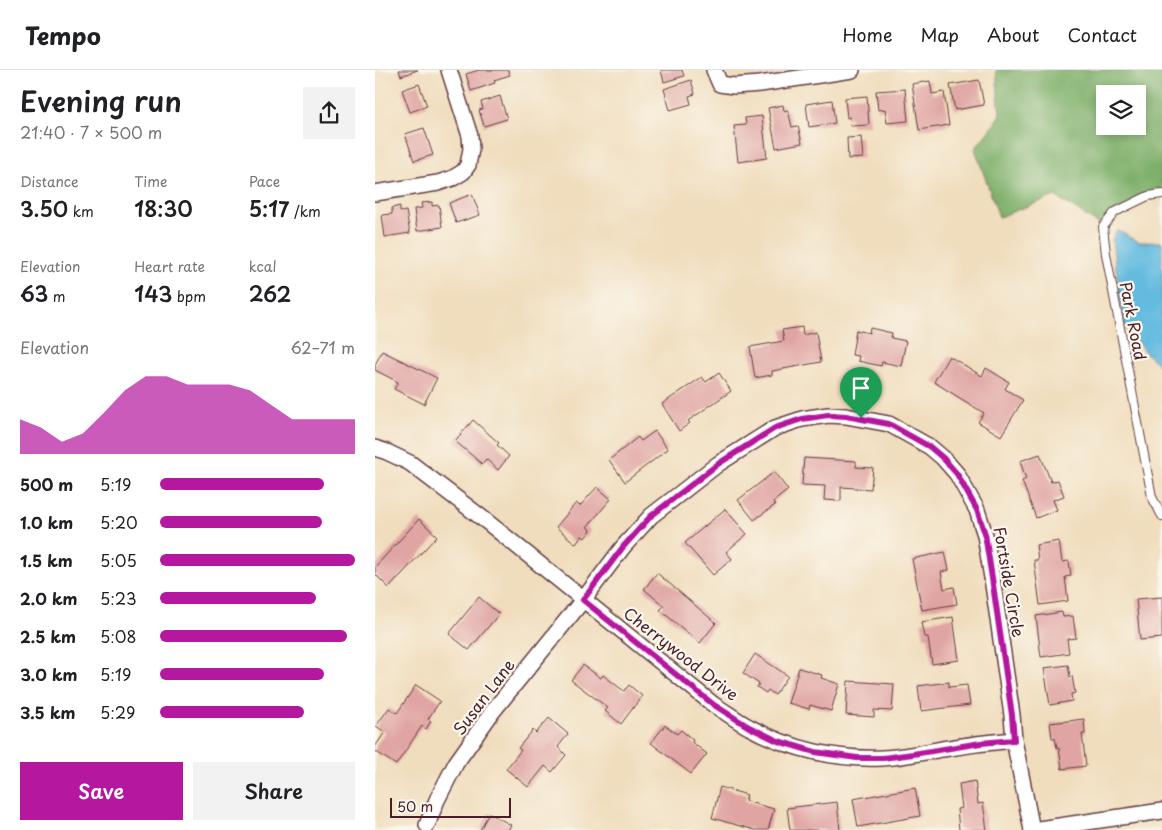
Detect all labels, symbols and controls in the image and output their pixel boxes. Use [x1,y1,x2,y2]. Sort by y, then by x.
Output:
text: Tempo [25,17,101,53]
text: Home [842,21,892,48]
text: Map [920,21,959,48]
text: About [987,21,1039,48]
text: Contact [1067,21,1137,48]
text: Evening run [20,79,182,122]
map controls [1096,85,1146,135]
button: layers [1096,85,1146,135]
button: share [303,87,355,139]
text: 21:40 · 7 × 500 m [20,120,162,144]
text: Distance [20,171,79,192]
text: Time [134,171,167,192]
text: Pace [249,171,280,192]
text: 3.50 [20,192,68,224]
text: 18:30 [134,192,193,224]
text: 5:17 [249,192,289,224]
text: km [68,201,94,222]
text: /km [289,201,321,222]
text: Elevation [20,256,80,277]
text: Heart rate [134,256,205,277]
text: kcal [249,256,277,277]
text: 63 [20,277,48,309]
text: 143 [134,277,172,309]
text: 262 [249,277,291,309]
street label: Park Road [1115,280,1153,362]
text: m [48,286,66,307]
text: bpm [172,286,206,307]
text: Elevation [20,335,89,359]
text: 62–71 m [291,335,355,359]
pin [840,367,882,418]
icon: arrive [847,374,875,402]
text: 500 m [20,472,73,496]
text: 5:19 [100,472,131,496]
text: 1.0 km [20,510,73,534]
text: 5:20 [100,510,138,534]
street label: Fortside Circle [988,525,1032,639]
text: 1.5 km [20,548,73,572]
text: 5:05 [100,548,137,572]
text: 2.0 km [20,586,77,610]
text: 5:23 [100,586,137,610]
street label: Cherrywood Drive [619,601,744,706]
text: 2.5 km [20,624,76,648]
text: 5:08 [100,624,137,648]
street label: Susan Lane [447,653,520,739]
text: 3.0 km [20,662,77,686]
text: 5:19 [100,662,131,686]
text: 3.5 km [20,700,75,724]
text: 5:29 [100,700,135,724]
button: Save [20,762,183,820]
button: Share [193,762,355,820]
scale bar [390,795,511,818]
text: 50 m [397,796,433,817]

